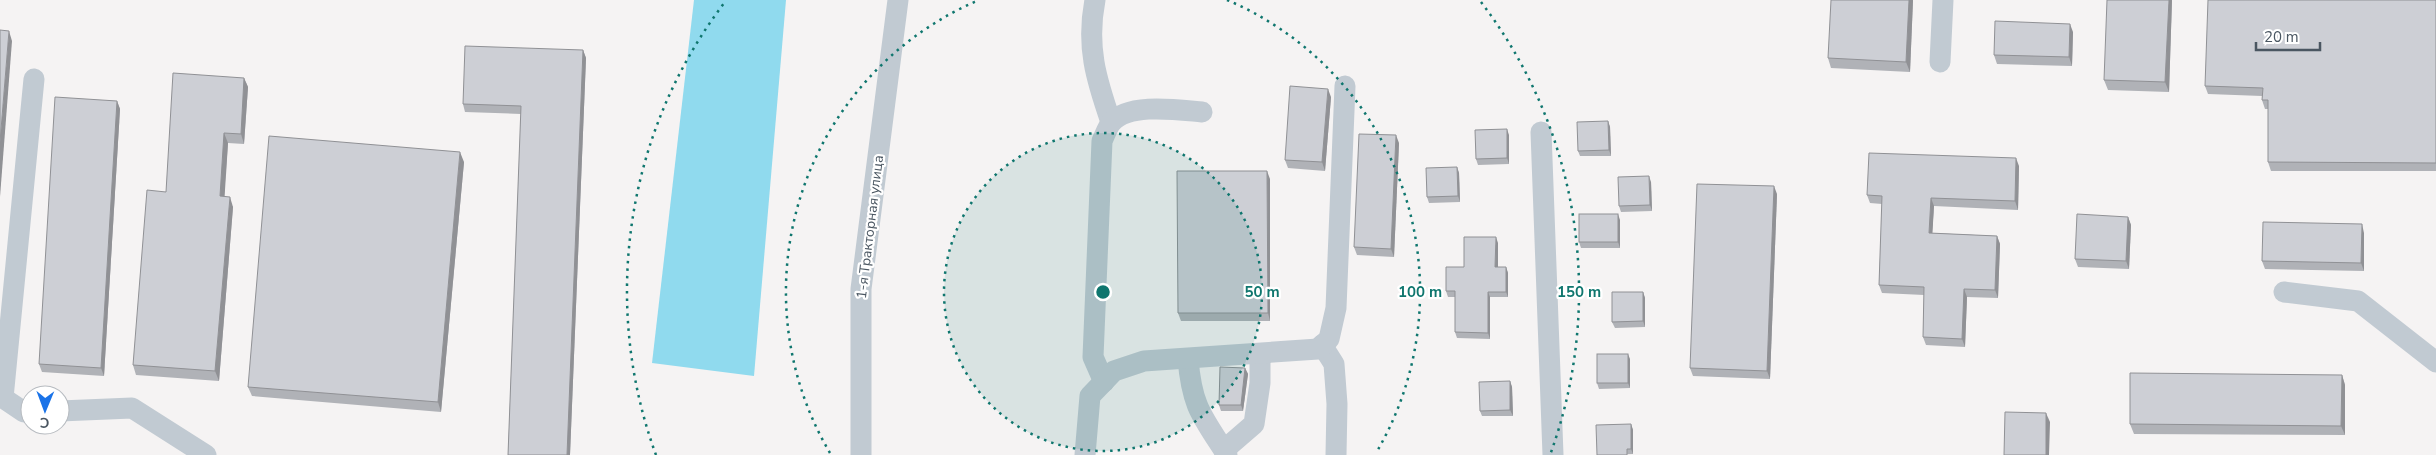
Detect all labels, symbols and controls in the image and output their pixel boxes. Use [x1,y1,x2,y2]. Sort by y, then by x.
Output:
scale bar [2256,20,2320,52]
text: 20 m [2264,27,2299,47]
street label: 1-я Тракторная улица [852,154,888,300]
text: 50 m [1244,282,1280,302]
text: 100 m [1398,282,1442,302]
text: 150 m [1557,282,1601,302]
centre of rings [1094,283,1112,301]
north arrow [20,385,70,435]
text: С [39,413,50,432]

